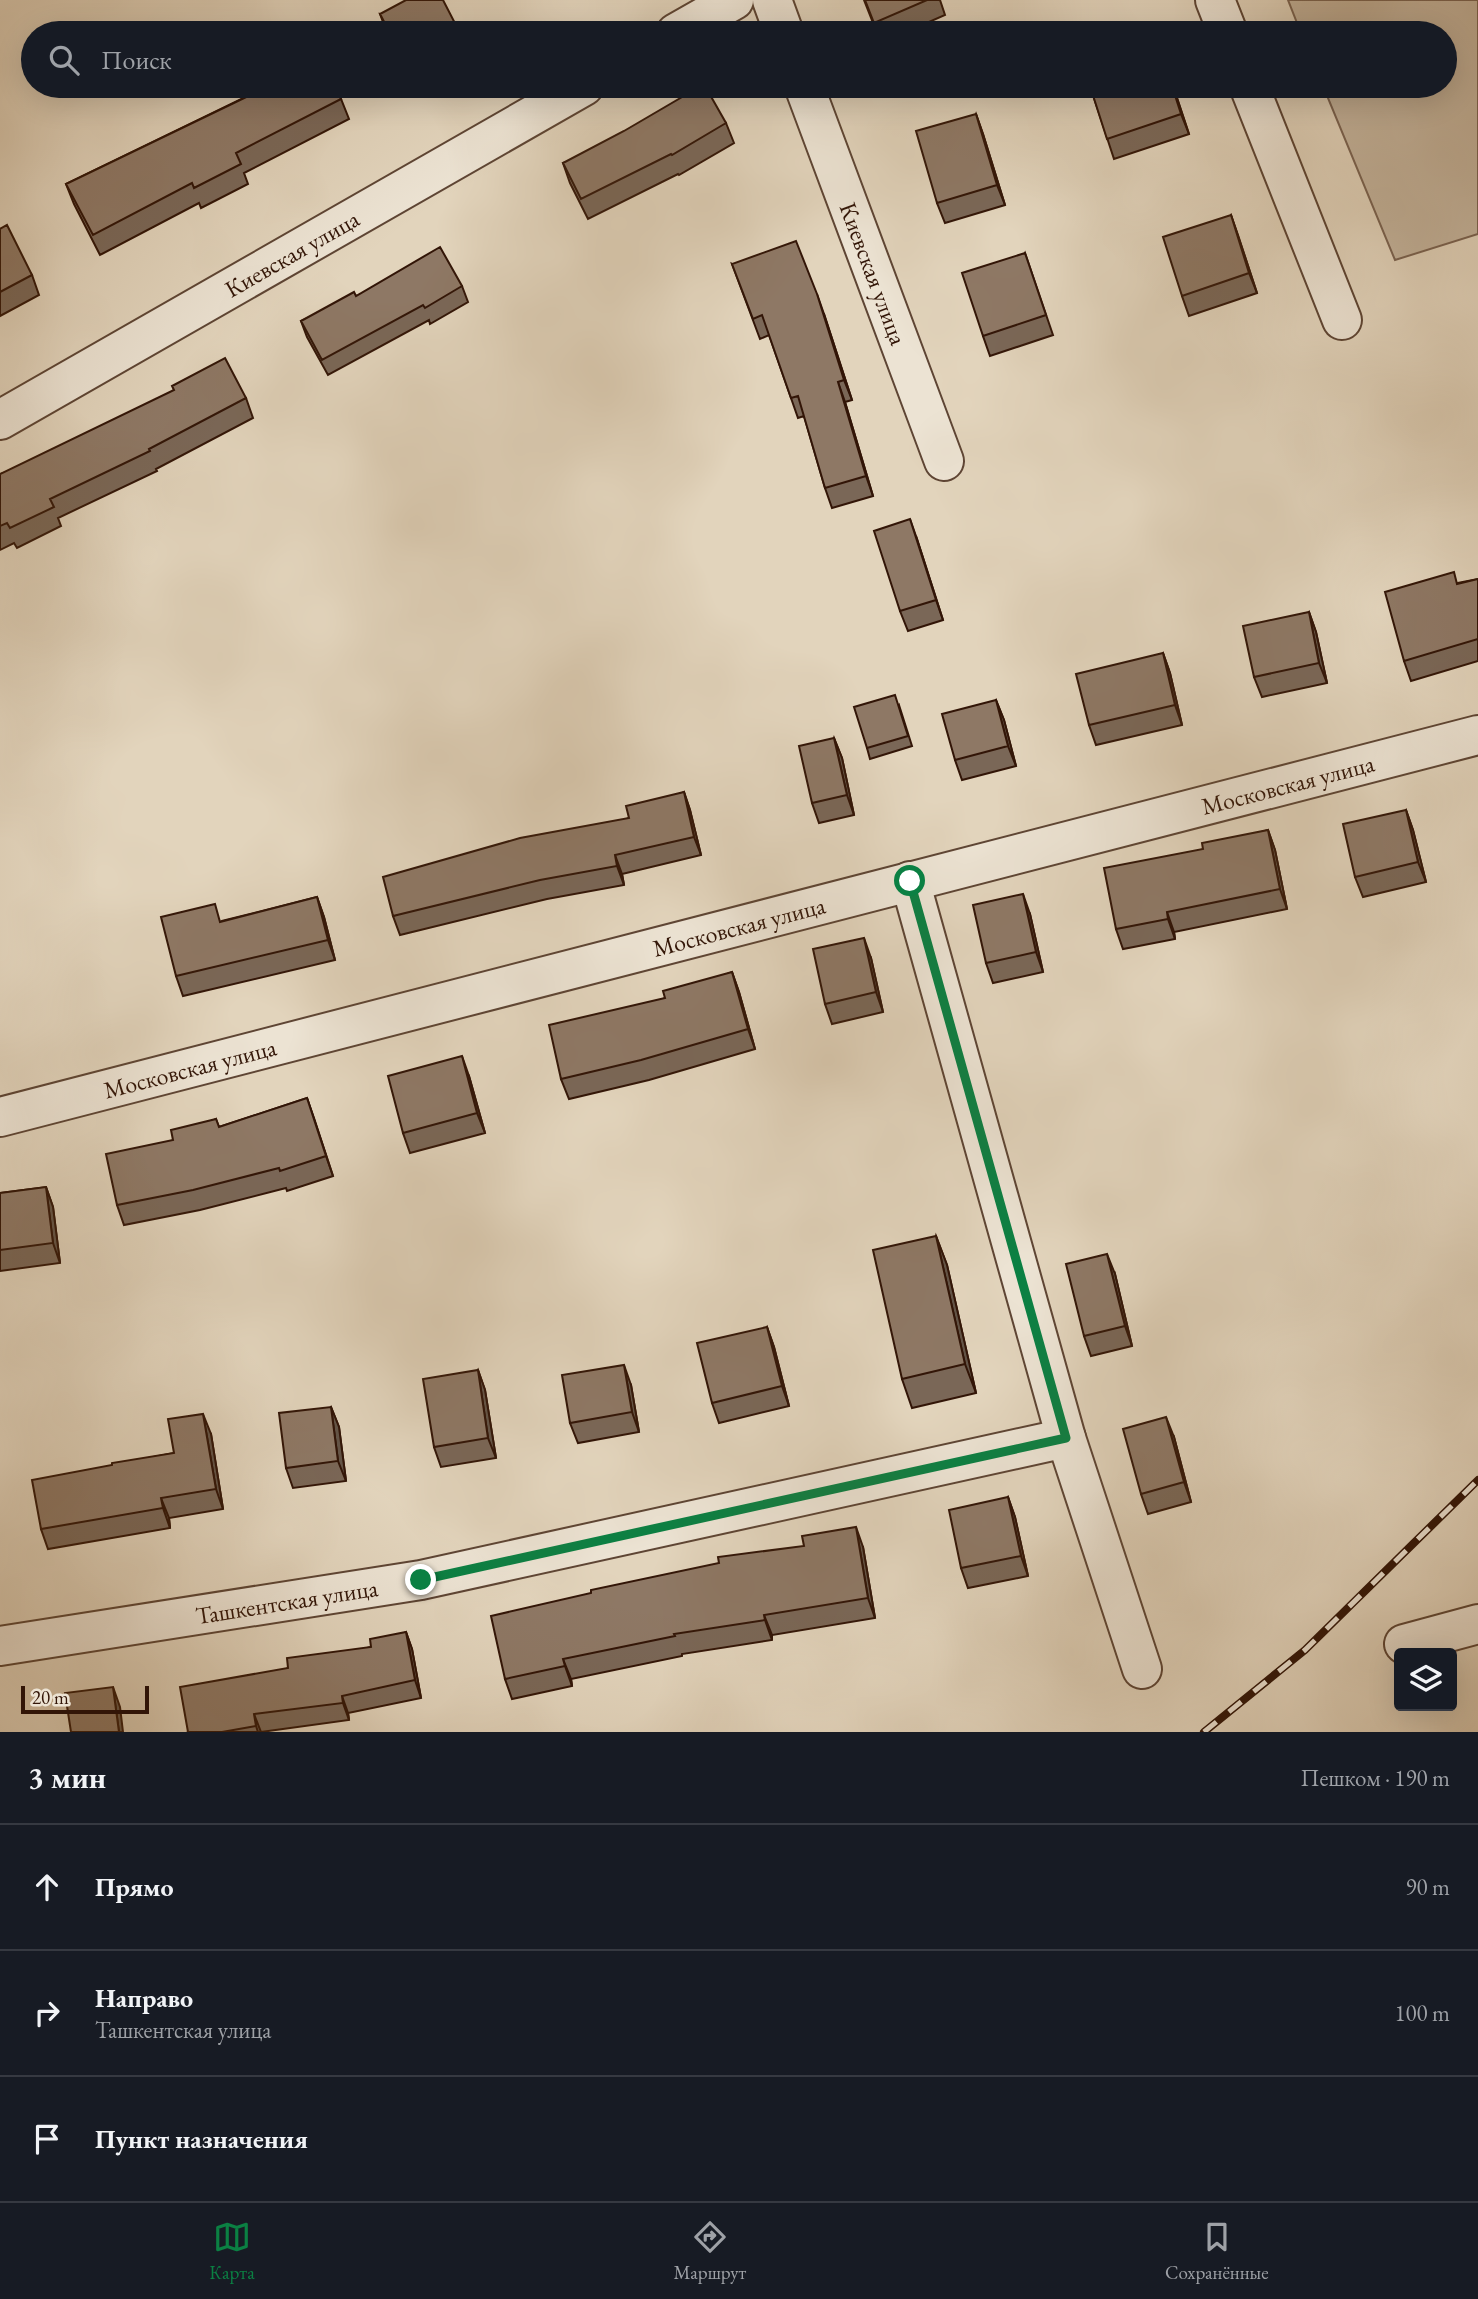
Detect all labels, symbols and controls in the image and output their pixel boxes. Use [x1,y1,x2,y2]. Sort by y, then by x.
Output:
search box [21,21,1457,98]
icon: search [45,41,83,79]
text: Поиск [101,43,172,77]
street label: Киевская улица [833,198,915,349]
street label: Киевская улица [219,202,365,304]
street label: Московская улица [1198,747,1378,821]
route start [894,865,925,896]
street label: Московская улица [649,889,829,963]
street label: Московская улица [100,1031,280,1105]
route end [405,1564,436,1595]
street label: Ташкентская улица [193,1571,380,1631]
map controls [1394,1648,1457,1711]
button: layers [1394,1648,1457,1711]
scale bar [21,1683,149,1715]
text: 20 m [32,1685,69,1710]
text: 3 мин [28,1758,106,1797]
text: Пешком · 190 m [1301,1763,1450,1793]
icon: ahead [28,1868,66,1906]
text: Прямо [95,1870,174,1904]
text: 90 m [1405,1872,1450,1902]
text: Направо [95,1981,193,2015]
icon: right [28,1994,66,2032]
text: 100 m [1394,1998,1450,2028]
text: Ташкентская улица [95,2015,271,2045]
icon: arrive [28,2120,66,2158]
text: Пункт назначения [95,2122,308,2156]
tab: Карта [209,2218,255,2285]
tab: Маршрут [673,2218,746,2285]
tab: Сохранённые [1165,2218,1269,2285]

